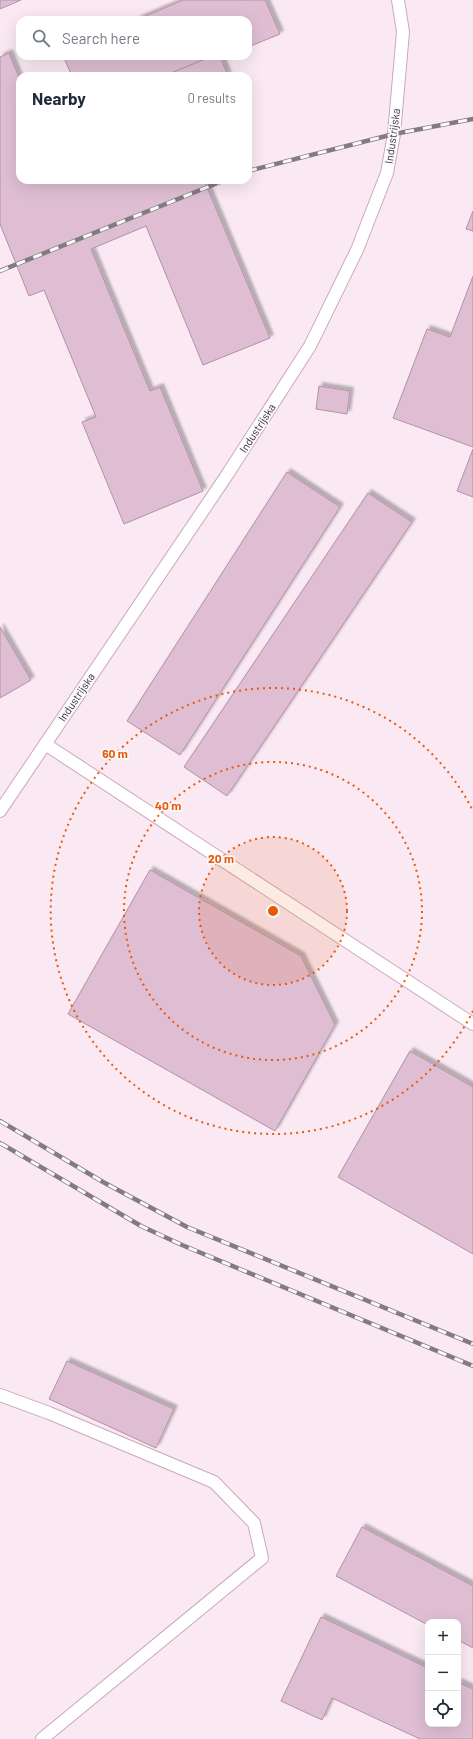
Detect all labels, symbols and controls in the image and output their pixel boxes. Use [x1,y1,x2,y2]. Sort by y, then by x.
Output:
search box [16,16,252,60]
icon: search [30,27,52,49]
text: Search here [62,29,140,47]
text: Nearby [32,88,86,108]
text: 0 results [187,90,236,106]
street label: Industrijska [382,108,402,164]
street label: Industrijska [236,401,278,455]
street label: Industrijska [55,670,97,724]
text: 60 m [102,746,128,760]
text: 40 m [155,798,181,812]
text: 20 m [208,851,234,865]
centre of rings [266,904,280,918]
map controls [425,1619,461,1727]
button: + [425,1619,461,1655]
button: − [425,1655,461,1691]
button: locate [425,1691,461,1727]

